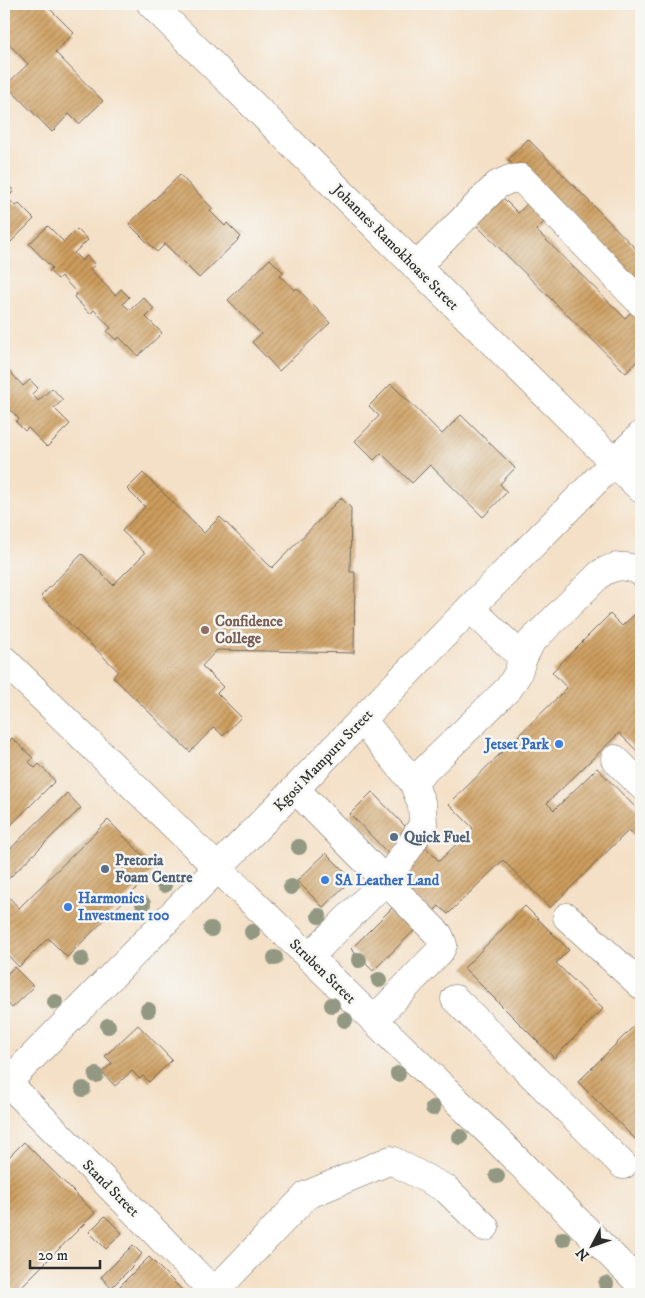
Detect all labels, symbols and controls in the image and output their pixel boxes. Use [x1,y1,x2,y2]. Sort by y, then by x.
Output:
street label: Johannes Ramokhoase Street [327,179,463,315]
place label: Confidence College [215,612,284,648]
marker: Confidence College [199,624,211,636]
street label: Kgosi Mampuru Street [270,705,377,815]
place label: Jetset Park [483,735,550,754]
marker: Jetset Park [553,738,565,750]
place label: Quick Fuel [404,828,471,847]
marker: Quick Fuel [388,831,400,843]
place label: Pretoria Foam Centre [115,851,193,887]
marker: Pretoria Foam Centre [99,863,111,875]
place label: SA Leather Land [335,871,440,890]
marker: SA Leather Land [319,874,331,886]
place label: Harmonics Investment 100 [78,889,169,925]
marker: Harmonics Investment 100 [62,901,74,913]
street label: Struben Street [285,935,360,1008]
street label: Stand Street [78,1156,143,1221]
north arrow [568,1220,618,1270]
scale bar [30,1238,100,1270]
text: N [572,1243,594,1264]
text: 20 m [38,1246,68,1265]

